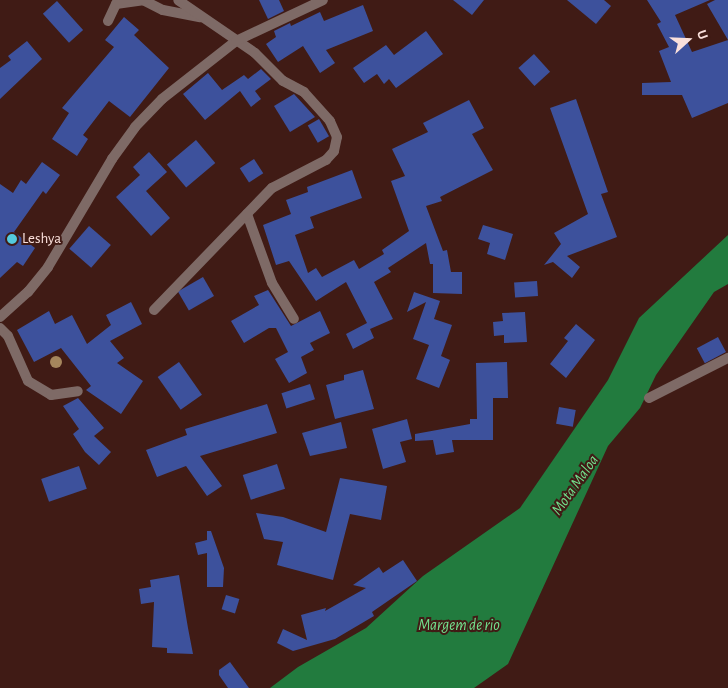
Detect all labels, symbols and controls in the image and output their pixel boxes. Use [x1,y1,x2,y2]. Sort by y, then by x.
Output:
north arrow [663,15,713,65]
text: U [694,28,710,41]
place label: Leshya [22,230,61,248]
marker: Leshya [6,233,18,245]
water label: Mota Maloa [547,451,603,519]
water label: Margem de rio [418,615,500,635]

